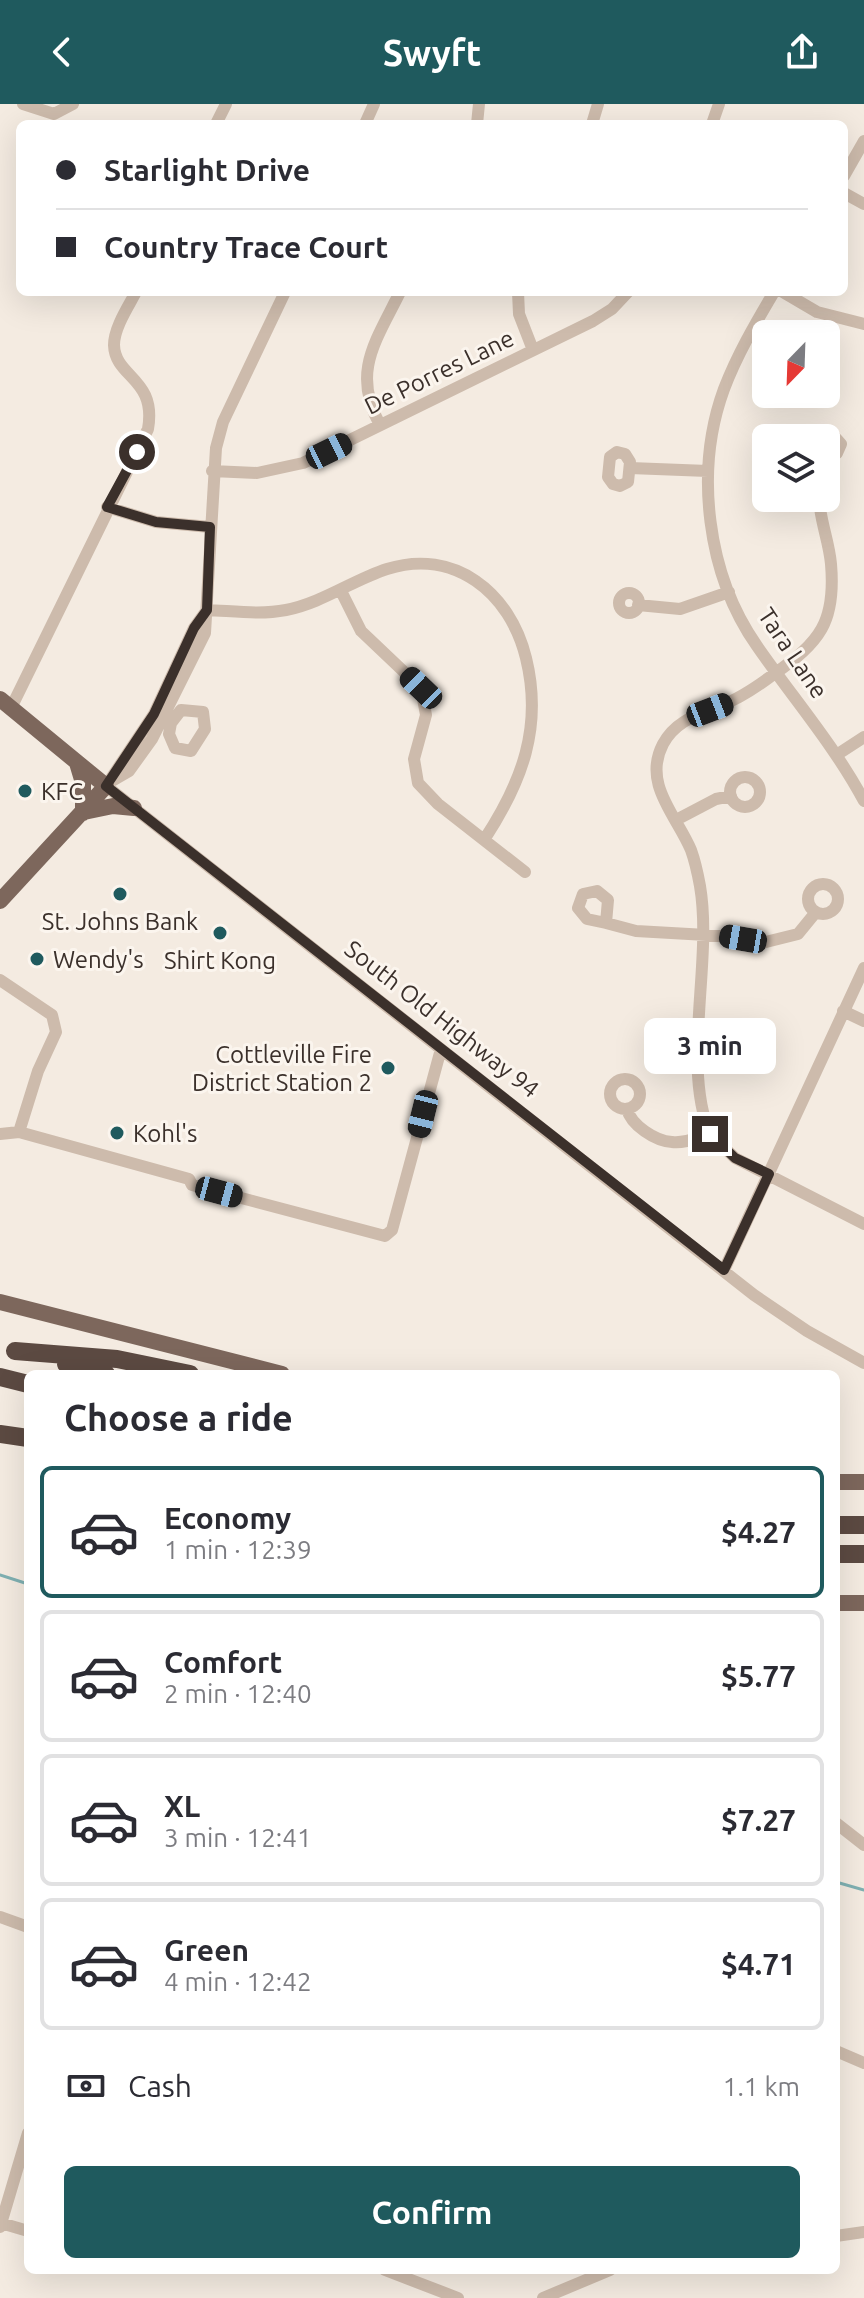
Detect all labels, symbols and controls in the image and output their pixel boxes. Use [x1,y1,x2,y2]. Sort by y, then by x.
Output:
icon: back [40,30,84,74]
icon: share [780,30,824,74]
text: Swyft [383,32,481,73]
text: Starlight Drive [104,153,310,187]
text: Country Trace Court [104,230,388,264]
north arrow [752,320,840,408]
map controls [752,320,840,512]
street label: De Porres Lane [360,324,518,420]
button: layers [752,424,840,512]
car [302,430,356,472]
route start [119,434,155,470]
street label: Tara Lane [753,603,833,703]
car [395,663,447,713]
car [683,690,737,730]
place label: KFC [41,778,83,805]
marker: KFC [16,782,34,800]
marker: St. Johns Bank [111,885,129,903]
place label: St. Johns Bank [42,908,198,935]
car [717,923,769,955]
marker: Shirt Kong [211,924,229,942]
street label: South Old Highway 94 [340,935,544,1103]
place label: Wendy's [53,946,144,973]
place label: Shirt Kong [164,947,276,974]
marker: Wendy's [28,950,46,968]
callout: 3 min [644,1018,776,1074]
text: 3 min [677,1031,743,1060]
place label: Cottleville Fire District Station 2 [192,1041,372,1096]
marker: Cottleville Fire District Station 2 [379,1059,397,1077]
car [406,1088,440,1140]
route end [692,1116,728,1152]
place label: Kohl's [133,1120,198,1147]
marker: Kohl's [108,1124,126,1142]
car [193,1174,245,1210]
text: Choose a ride [64,1397,293,1438]
icon: car [68,1496,140,1568]
text: Economy [164,1501,291,1535]
text: $4.27 [721,1515,796,1549]
text: 1 min · 12:39 [164,1535,312,1564]
icon: car [68,1640,140,1712]
text: Comfort [164,1645,282,1679]
text: $5.77 [721,1659,796,1693]
text: 2 min · 12:40 [164,1679,312,1708]
icon: car [68,1784,140,1856]
text: XL [164,1789,200,1823]
text: $7.27 [721,1803,796,1837]
text: 3 min · 12:41 [164,1823,312,1852]
icon: car [68,1928,140,2000]
text: Green [164,1933,249,1967]
text: $4.71 [721,1947,796,1981]
text: 4 min · 12:42 [164,1967,312,1996]
icon: cash [64,2064,108,2108]
text: Cash [128,2069,192,2103]
text: 1.1 km [723,2072,800,2101]
button: Confirm [64,2166,800,2258]

